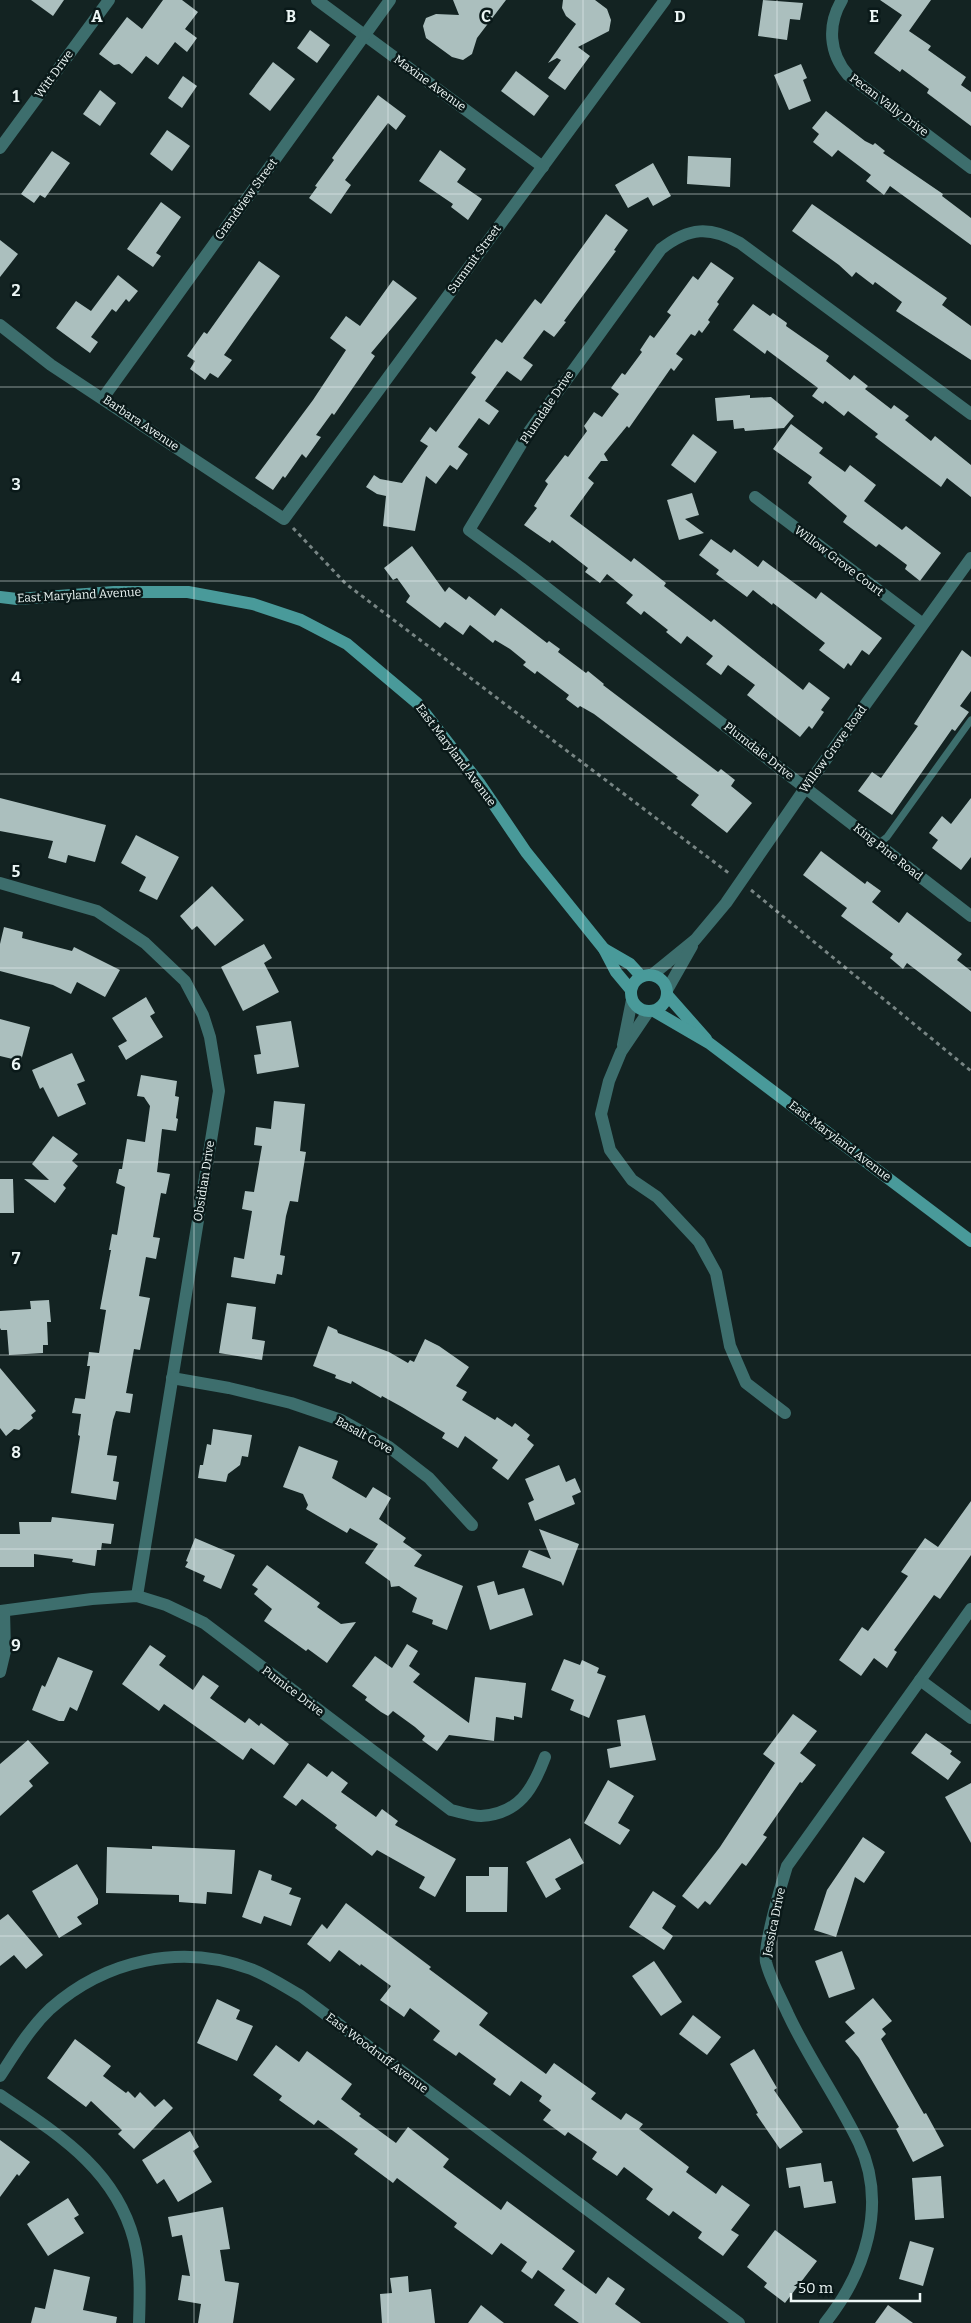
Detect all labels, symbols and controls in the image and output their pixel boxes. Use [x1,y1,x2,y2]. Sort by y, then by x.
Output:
text: A [91,7,103,26]
text: B [286,7,296,26]
text: C [481,7,491,26]
text: D [674,7,686,26]
text: E [869,7,879,26]
street label: Witt Drive [32,47,76,101]
street label: Maxine Avenue [391,52,469,114]
street label: Pecan Vally Drive [847,71,931,139]
text: 1 [13,87,20,106]
street label: Grandview Street [212,155,281,242]
street label: Summit Street [444,221,504,296]
text: 2 [11,281,21,300]
street label: Plumdale Drive [517,368,577,446]
street label: Barbara Avenue [100,392,182,454]
text: 3 [11,475,21,494]
street label: Willow Grove Court [792,523,887,599]
street label: East Maryland Avenue [17,585,141,605]
text: 4 [11,668,21,687]
street label: East Maryland Avenue [413,701,499,809]
street label: Willow Grove Road [797,703,869,795]
street label: Plumdale Drive [721,719,797,783]
street label: King Pine Road [851,821,925,883]
text: 5 [12,862,21,881]
text: 6 [11,1055,21,1074]
street label: East Maryland Avenue [786,1098,894,1184]
street label: Obsidian Drive [191,1140,217,1222]
text: 7 [12,1249,21,1268]
street label: Basalt Cove [333,1414,395,1456]
text: 8 [11,1443,21,1462]
text: 9 [11,1636,21,1655]
street label: Pumice Drive [259,1663,327,1719]
street label: Jessica Drive [760,1886,788,1959]
street label: East Woodruff Avenue [323,2010,431,2096]
scale bar [791,2270,920,2302]
text: 50 m [798,2279,834,2297]

